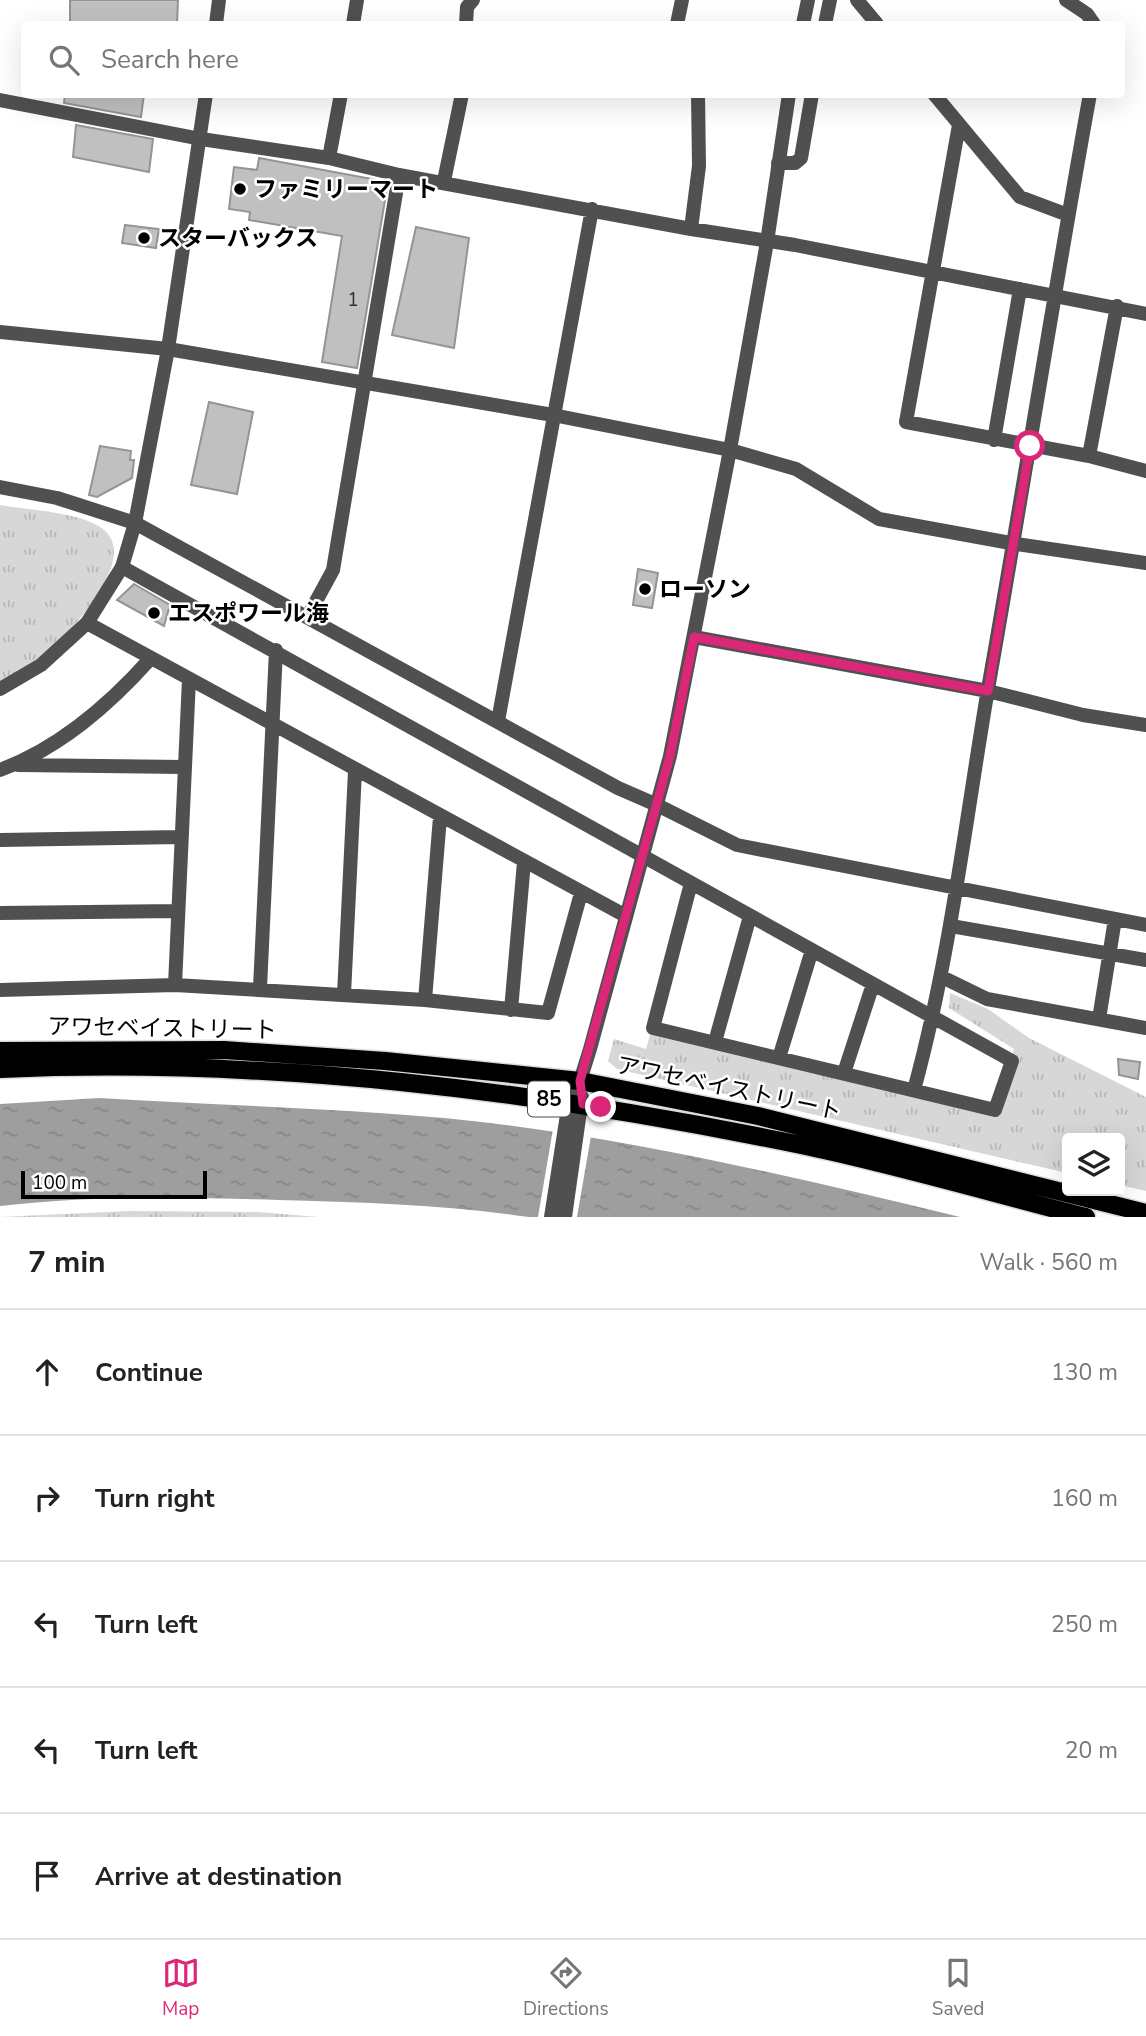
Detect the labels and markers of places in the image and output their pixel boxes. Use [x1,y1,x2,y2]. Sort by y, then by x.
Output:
place label: ファミリーマート [254,174,438,205]
marker: ファミリーマート [232,181,248,197]
place label: スターバックス [158,223,318,254]
marker: スターバックス [136,230,152,246]
place label: ローソン [659,574,751,605]
marker: ローソン [637,581,653,597]
place label: エスポワール海 [168,598,329,629]
marker: エスポワール海 [146,605,162,621]

